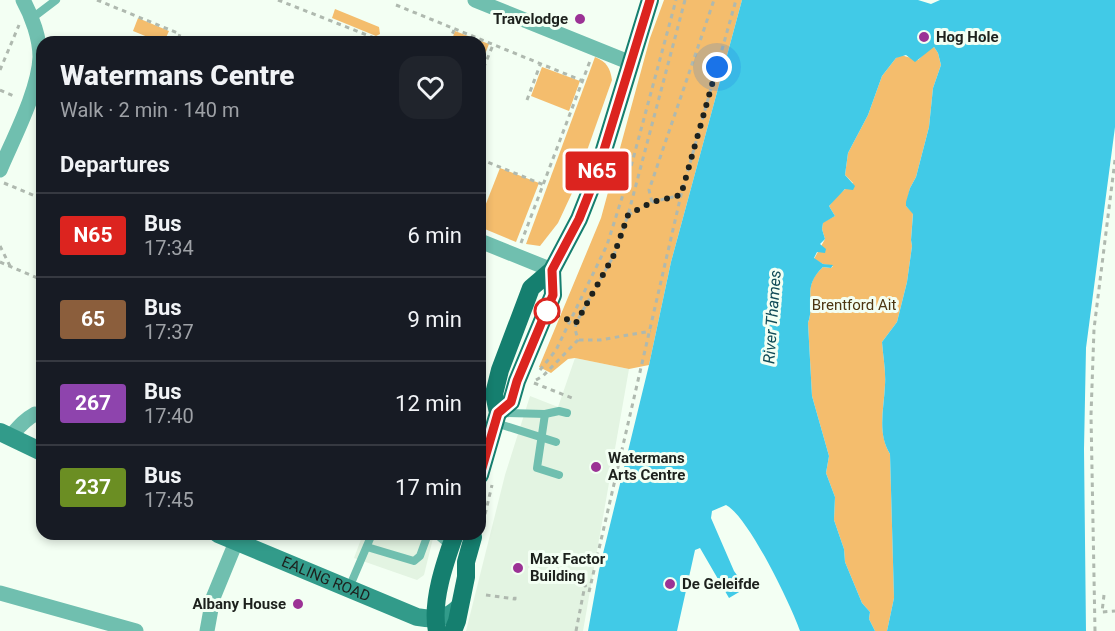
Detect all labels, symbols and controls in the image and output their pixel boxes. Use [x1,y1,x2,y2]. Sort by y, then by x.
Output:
place label: Travelodge [493,10,568,28]
marker: Travelodge [573,12,587,26]
place label: Hog Hole [936,28,998,46]
marker: Hog Hole [917,30,931,44]
your location [702,52,732,82]
button: heart [399,56,462,119]
text: Watermans Centre [60,59,295,92]
text: Walk · 2 min · 140 m [60,98,239,122]
text: Departures [60,152,170,177]
line badge: N65 [562,152,632,190]
text: N65 [578,159,616,183]
text: Bus [144,211,182,236]
text: N65 [74,223,112,247]
text: 6 min [407,223,462,248]
text: 17:34 [144,236,194,260]
water label: River Thames [759,269,785,365]
text: Bus [144,295,182,320]
park label: Brentford Ait [812,296,896,314]
unlabelled marker [534,298,560,324]
text: 65 [81,307,105,331]
text: 9 min [407,307,462,332]
text: 17:37 [144,320,194,344]
text: Bus [144,379,182,404]
text: 267 [75,391,111,415]
text: 12 min [395,391,462,416]
text: 17:40 [144,404,194,428]
place label: Watermans Arts Centre [608,449,685,484]
marker: Watermans Arts Centre [589,460,603,474]
text: Bus [144,463,182,488]
text: 237 [75,475,111,499]
text: 17 min [395,475,462,500]
text: 17:45 [144,488,194,512]
place label: Max Factor Building [530,550,606,585]
street label: EALING ROAD [279,553,373,605]
marker: Max Factor Building [511,561,525,575]
place label: De Geleifde [682,575,760,593]
marker: De Geleifde [663,577,677,591]
place label: Albany House [193,595,286,613]
marker: Albany House [291,597,305,611]

